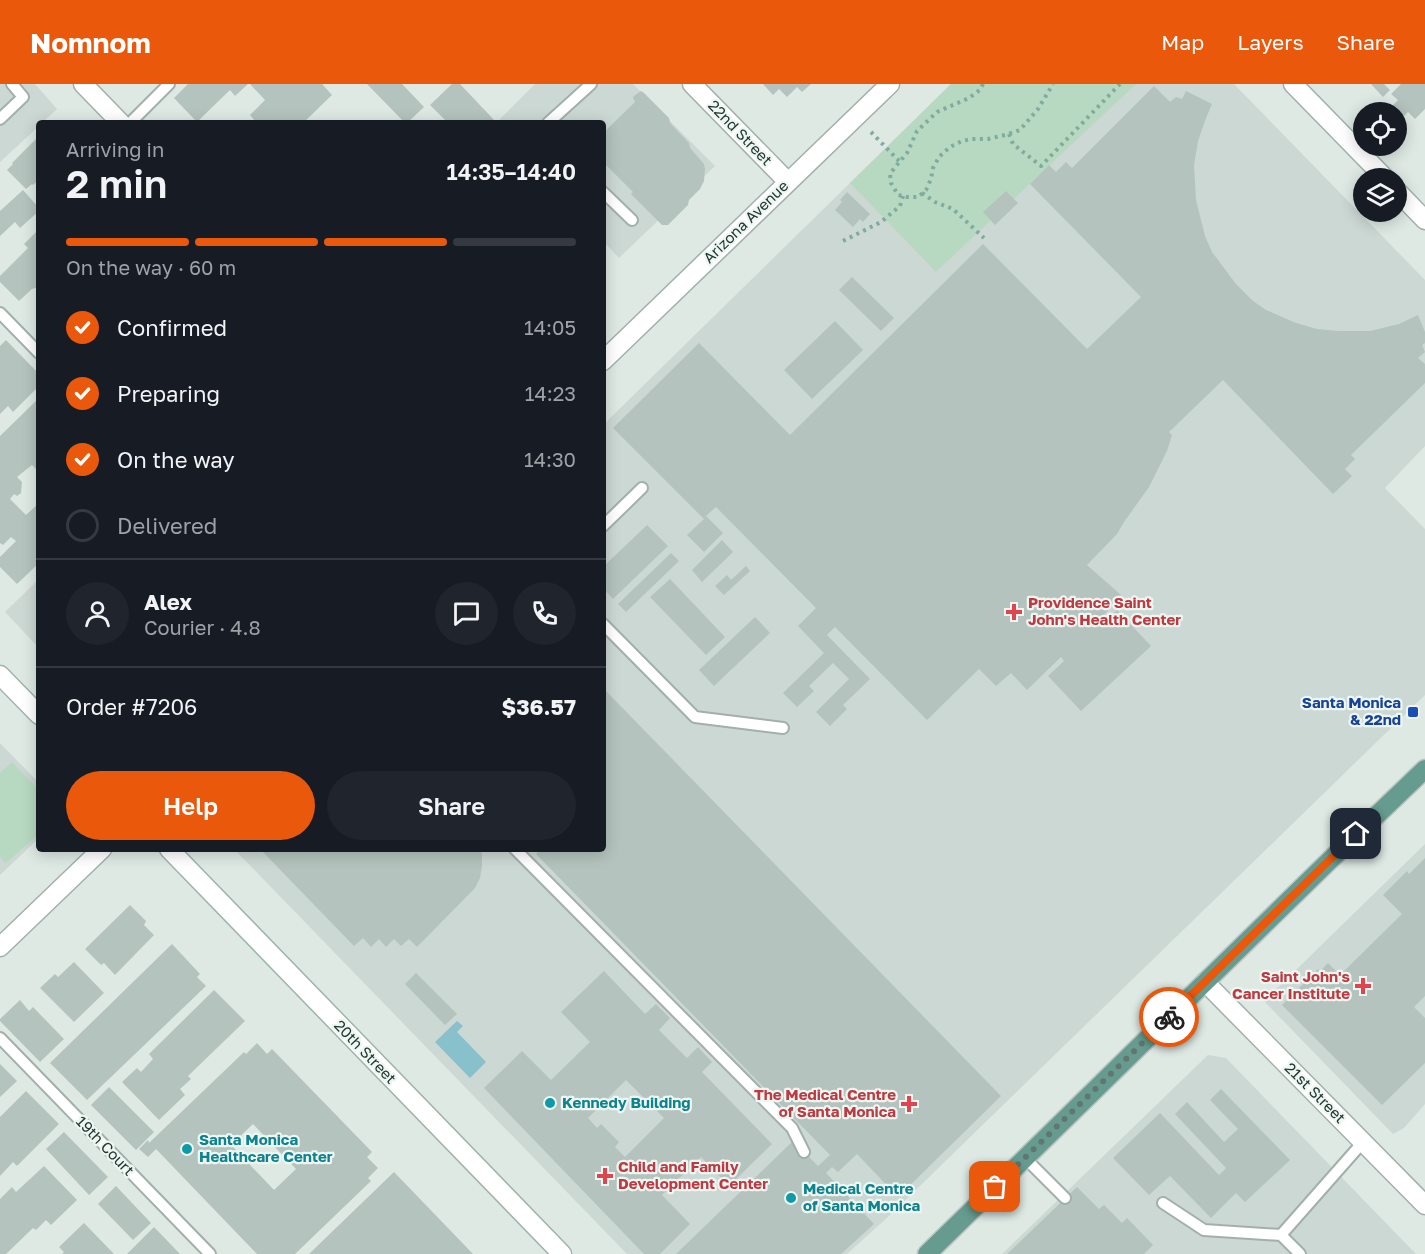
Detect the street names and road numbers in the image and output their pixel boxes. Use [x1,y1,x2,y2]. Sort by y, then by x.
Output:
street label: 22nd Street [705,96,776,169]
street label: Arizona Avenue [699,176,792,266]
street label: 20th Street [331,1016,400,1087]
street label: 21st Street [1282,1058,1350,1126]
street label: 19th Court [73,1112,139,1179]

